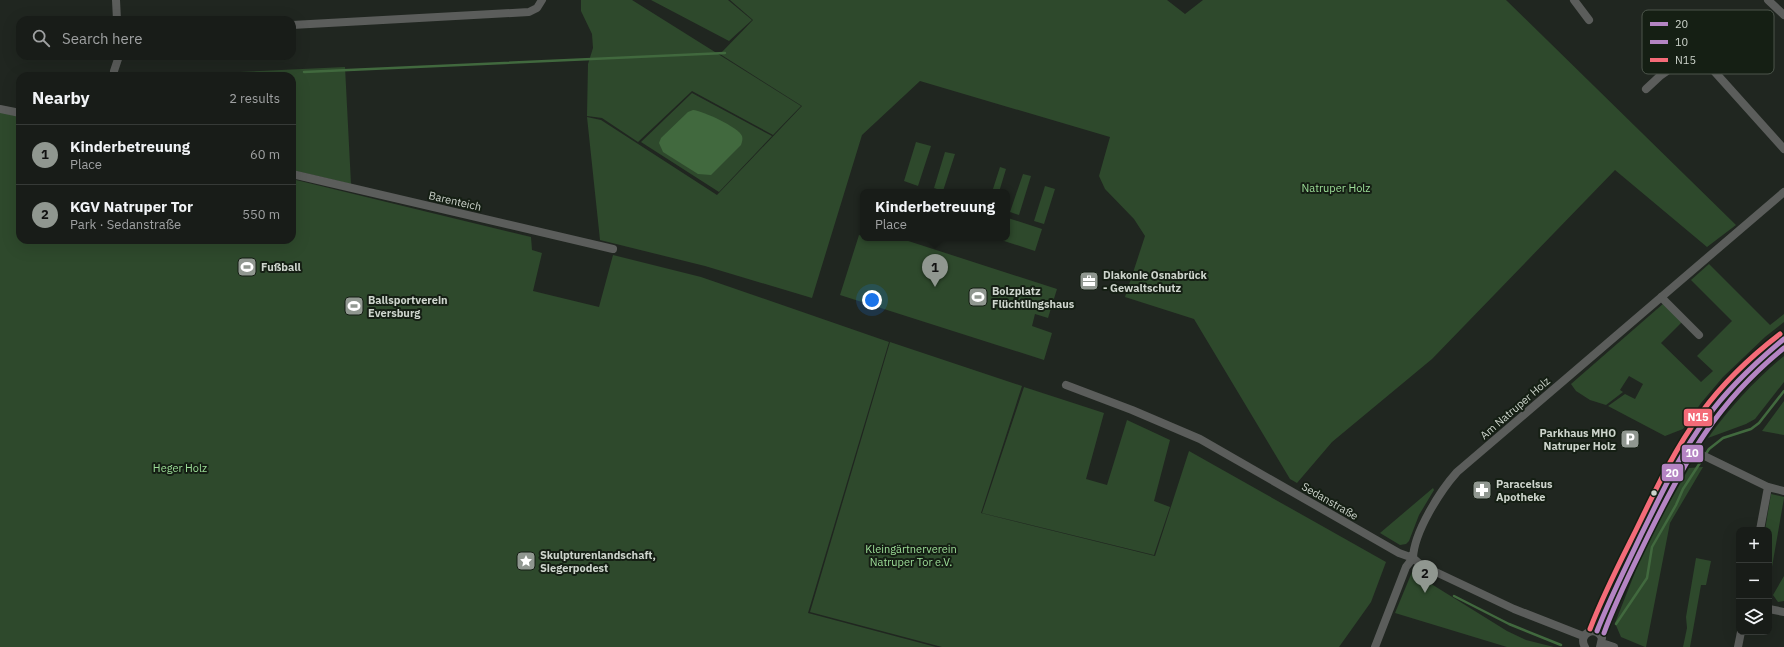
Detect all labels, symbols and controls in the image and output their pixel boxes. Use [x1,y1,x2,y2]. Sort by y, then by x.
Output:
legend [1642,10,1774,74]
search box [16,16,296,60]
text: 20 [1675,17,1688,31]
icon: search [30,27,52,49]
text: Search here [62,29,142,48]
text: 10 [1675,35,1688,49]
text: N15 [1675,53,1696,67]
text: Nearby [32,87,90,109]
text: 2 results [229,90,280,107]
text: Kinderbetreuung [70,137,190,156]
text: 1 [41,146,49,163]
text: 60 m [250,146,280,163]
text: Place [70,156,102,173]
park label: Natruper Holz [1302,181,1370,195]
street label: Barenteich [427,188,483,214]
popup [860,189,1010,241]
text: KGV Natruper Tor [70,197,193,216]
text: Kinderbetreuung [875,197,995,216]
text: 2 [41,206,49,223]
text: 550 m [242,206,280,223]
text: Park · Sedanstraße [70,216,181,233]
text: Place [875,216,907,233]
pin: 1 [922,254,948,287]
sports icon: Fußball [236,256,258,278]
place label: Fußball [261,260,302,274]
place label: Diakonie Osnabrück - Gewaltschutz [1103,268,1207,295]
office icon: Diakonie Osnabrück - Gewaltschutz [1078,270,1100,292]
place label: Bolzplatz Flüchtlingshaus [992,284,1075,311]
sports icon: Bolzplatz Flüchtlingshaus [967,286,989,308]
your location [862,290,882,310]
place label: Ballsportverein Eversburg [368,293,448,320]
sports icon: Ballsportverein Eversburg [343,295,365,317]
street label: Am Natruper Holz [1477,374,1553,442]
line badge: N15 [1683,408,1713,427]
text: N15 [1687,410,1709,424]
place label: Parkhaus MHO Natruper Holz [1540,426,1616,453]
parking icon: Parkhaus MHO Natruper Holz [1619,428,1641,450]
line badge: 10 [1681,444,1704,463]
text: 10 [1685,446,1699,460]
park label: Heger Holz [153,461,207,475]
line badge: 20 [1661,463,1684,482]
text: 20 [1665,466,1679,480]
place label: Paracelsus Apotheke [1496,477,1553,504]
street label: Sedanstraße [1299,479,1361,523]
pharmacy icon: Paracelsus Apotheke [1471,479,1493,501]
unlabelled marker [1649,488,1659,498]
map controls [1736,527,1772,635]
button: + [1736,527,1772,563]
park label: Kleingärtnerverein Natruper Tor e.V. [865,542,957,569]
place label: Skulpturenlandschaft, Siegerpodest [540,548,656,575]
place icon: Skulpturenlandschaft, Siegerpodest [515,550,537,572]
pin: 2 [1412,560,1438,593]
button: − [1736,563,1772,599]
button: layers [1736,599,1772,635]

